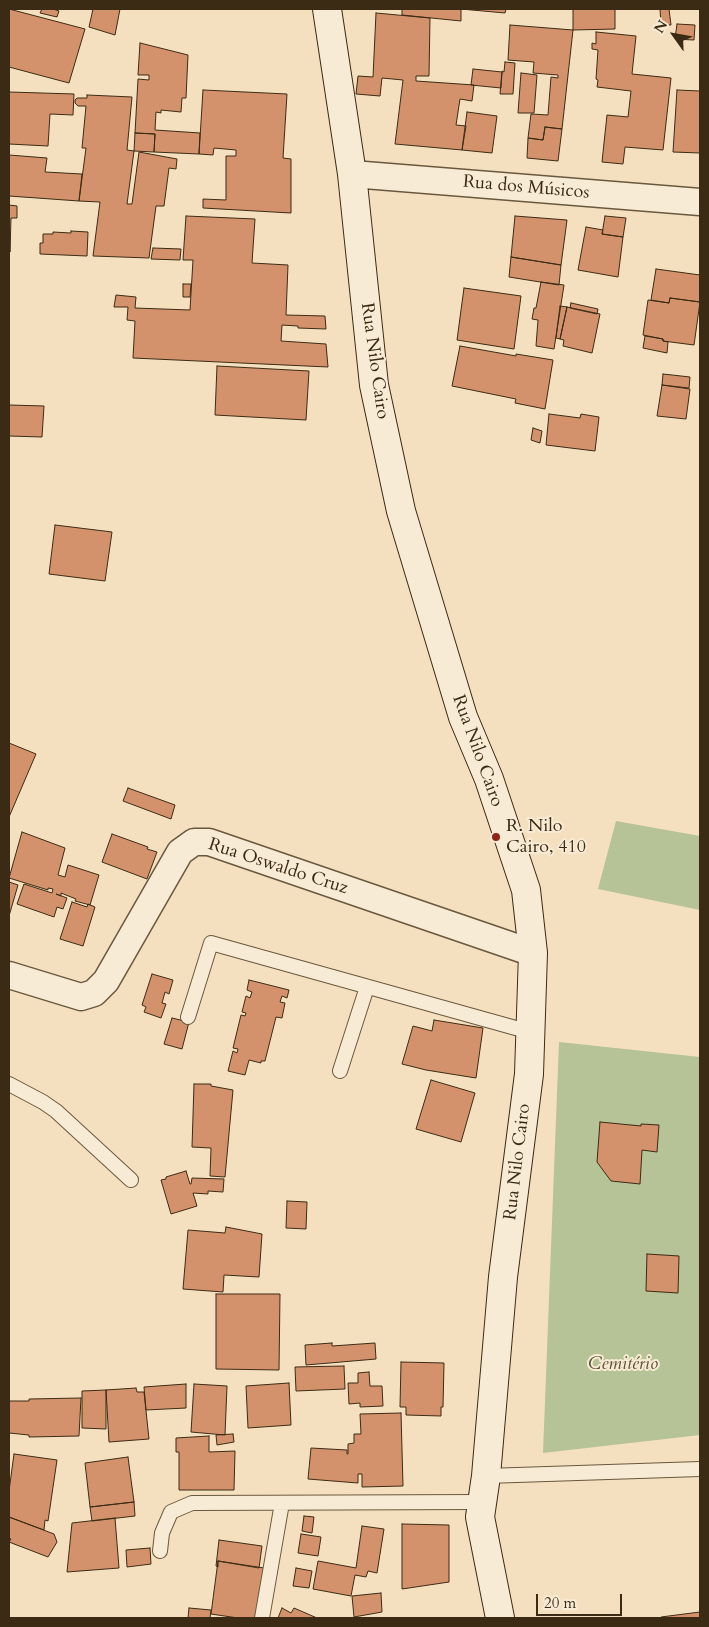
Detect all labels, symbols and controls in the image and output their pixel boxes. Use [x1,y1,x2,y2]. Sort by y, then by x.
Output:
north arrow [649,10,699,60]
text: N [650,17,672,37]
street label: Rua dos Músicos [462,172,590,204]
street label: Rua Nilo Cairo [355,301,393,421]
street label: Rua Nilo Cairo [447,692,507,810]
place label: R. Nilo Cairo, 410 [506,816,586,859]
marker: R. Nilo Cairo, 410 [490,831,502,843]
street label: Rua Oswaldo Cruz [205,834,351,900]
street label: Rua Nilo Cairo [500,1102,536,1222]
park label: Cemitério [588,1354,658,1376]
scale bar [539,1584,625,1616]
text: 20 m [544,1593,576,1613]

